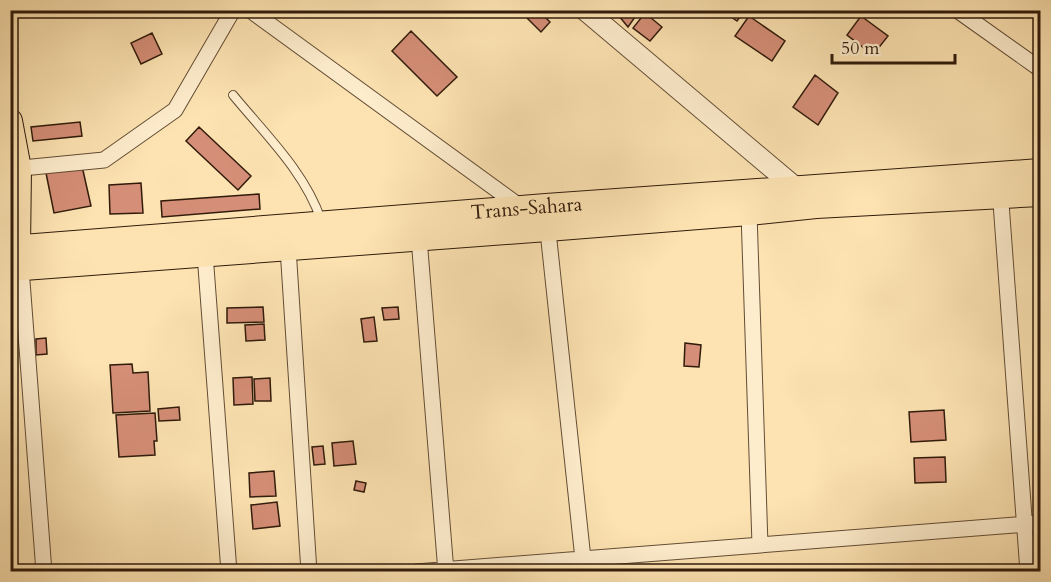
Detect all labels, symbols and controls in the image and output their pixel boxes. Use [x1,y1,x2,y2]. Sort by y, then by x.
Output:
scale bar [832,27,955,65]
text: 50 m [841,36,880,61]
street label: Trans-Sahara [470,190,584,225]

